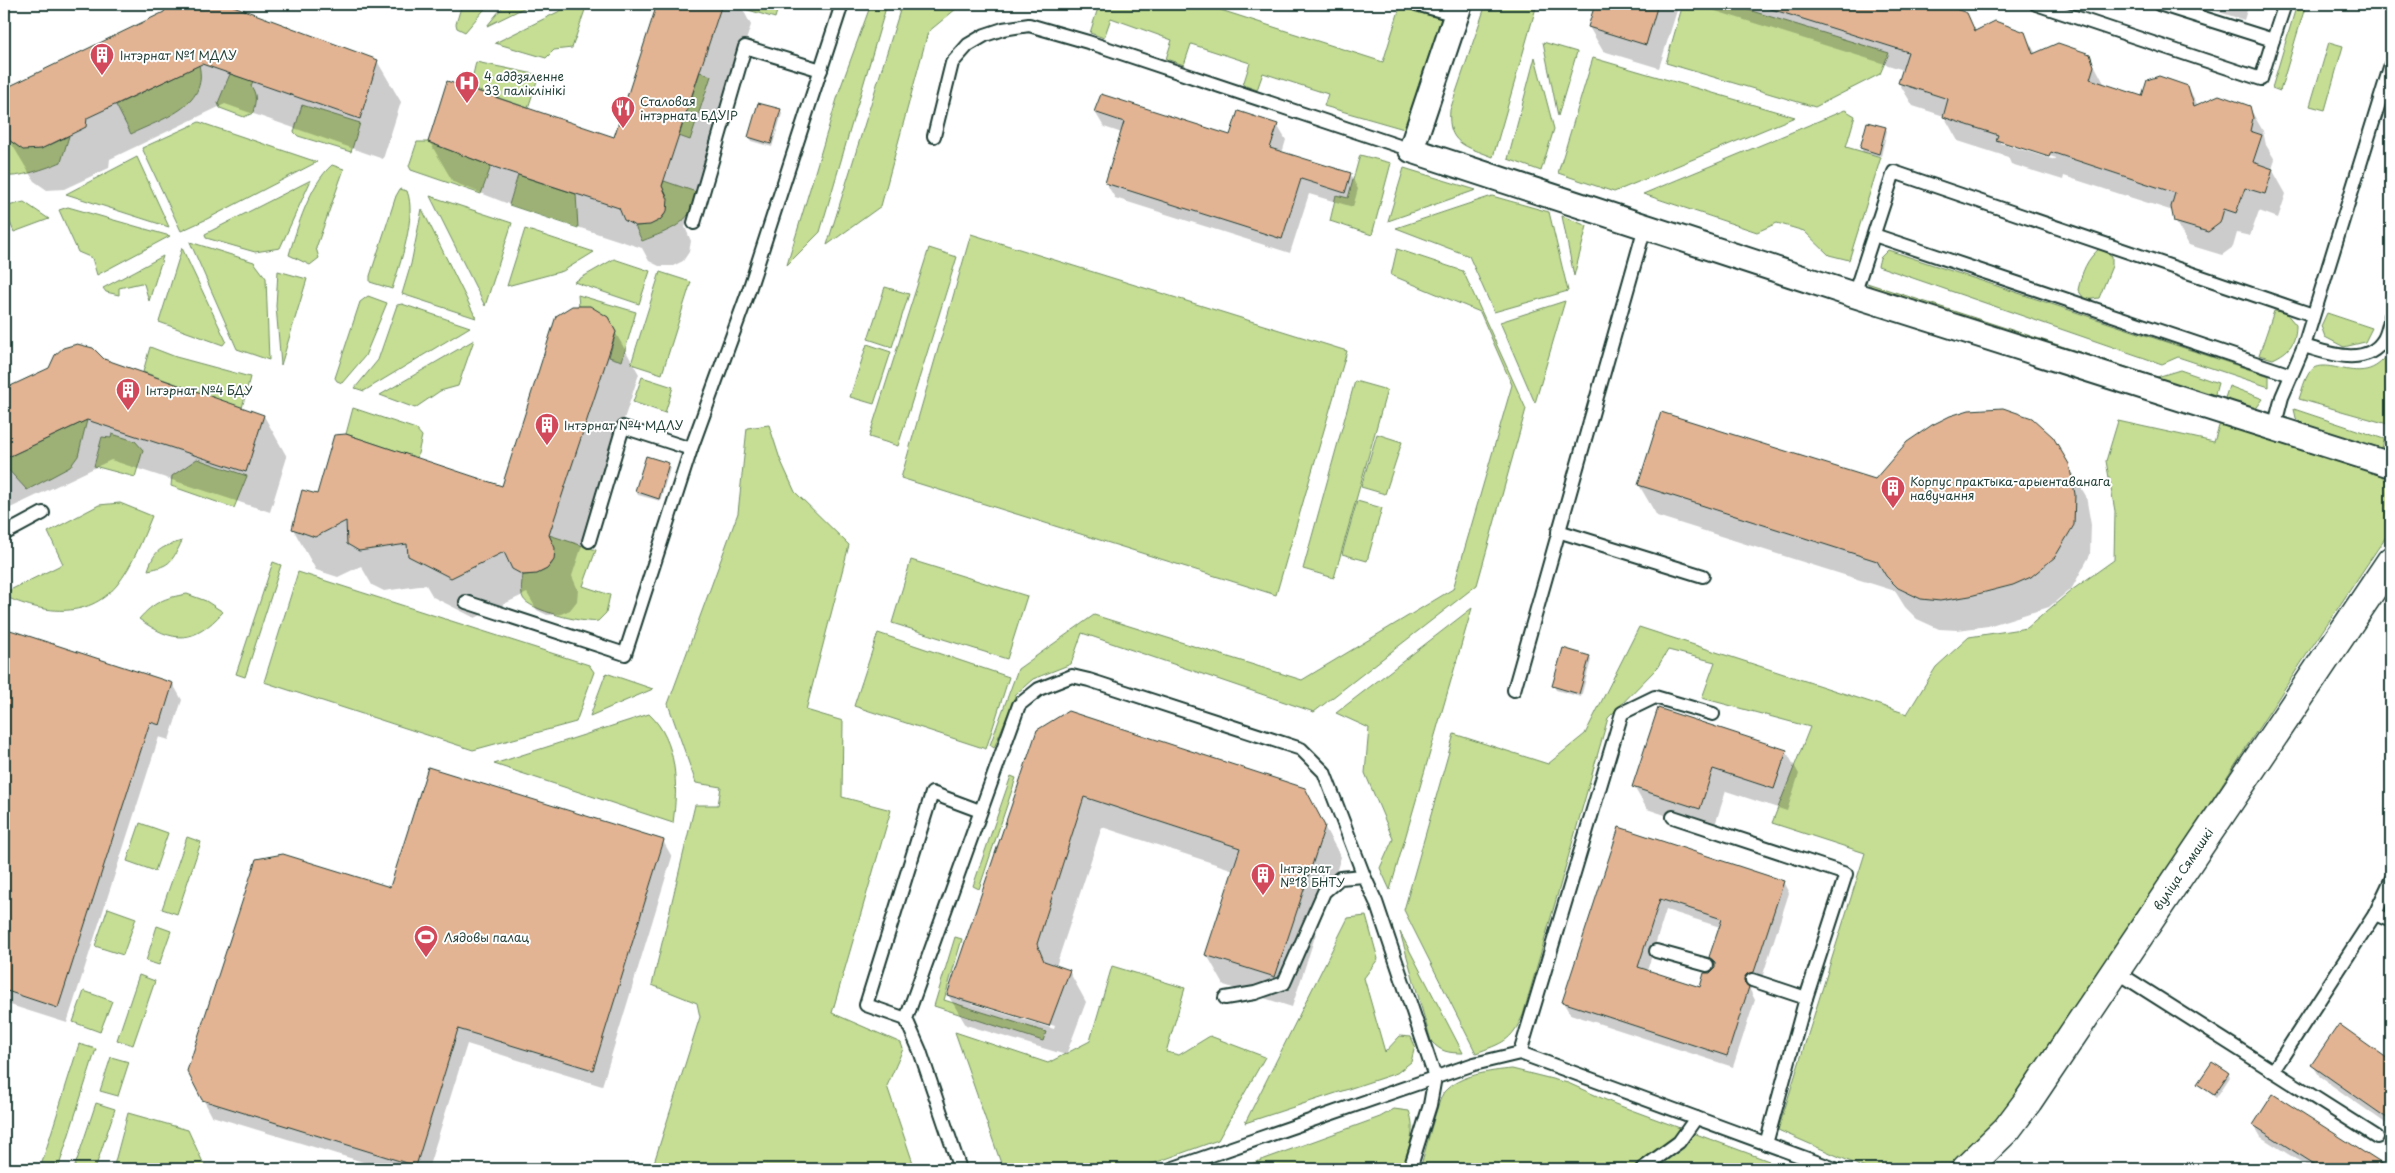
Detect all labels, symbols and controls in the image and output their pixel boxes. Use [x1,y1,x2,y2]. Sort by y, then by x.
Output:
building icon: Інтэрнат №1 МДЛУ [89,42,115,76]
place label: Інтэрнат №1 МДЛУ [120,46,237,64]
place label: 4 аддзяленне 33 паліклінікі [484,67,566,99]
hospital icon: 4 аддзяленне 33 паліклінікі [454,70,480,104]
place label: Сталовая інтэрната БДУІР [640,92,738,124]
restaurant icon: Сталовая інтэрната БДУІР [610,95,636,129]
building icon: Інтэрнат №4 БДУ [115,377,141,411]
place label: Інтэрнат №4 БДУ [146,381,253,399]
building icon: Інтэрнат №4 МДЛУ [534,412,560,446]
place label: Інтэрнат №4 МДЛУ [564,416,683,434]
place label: Корпус практыка-арыентаванага навучання [1910,472,2111,504]
building icon: Корпус практыка-арыентаванага навучання [1880,475,1906,509]
street label: вуліца Сямашкі [2149,824,2217,914]
place label: Інтэрнат №18 БНТУ [1280,859,1345,891]
building icon: Інтэрнат №18 БНТУ [1250,862,1276,896]
sports icon: Лядовы палац [413,924,439,958]
place label: Лядовы палац [444,928,529,946]

